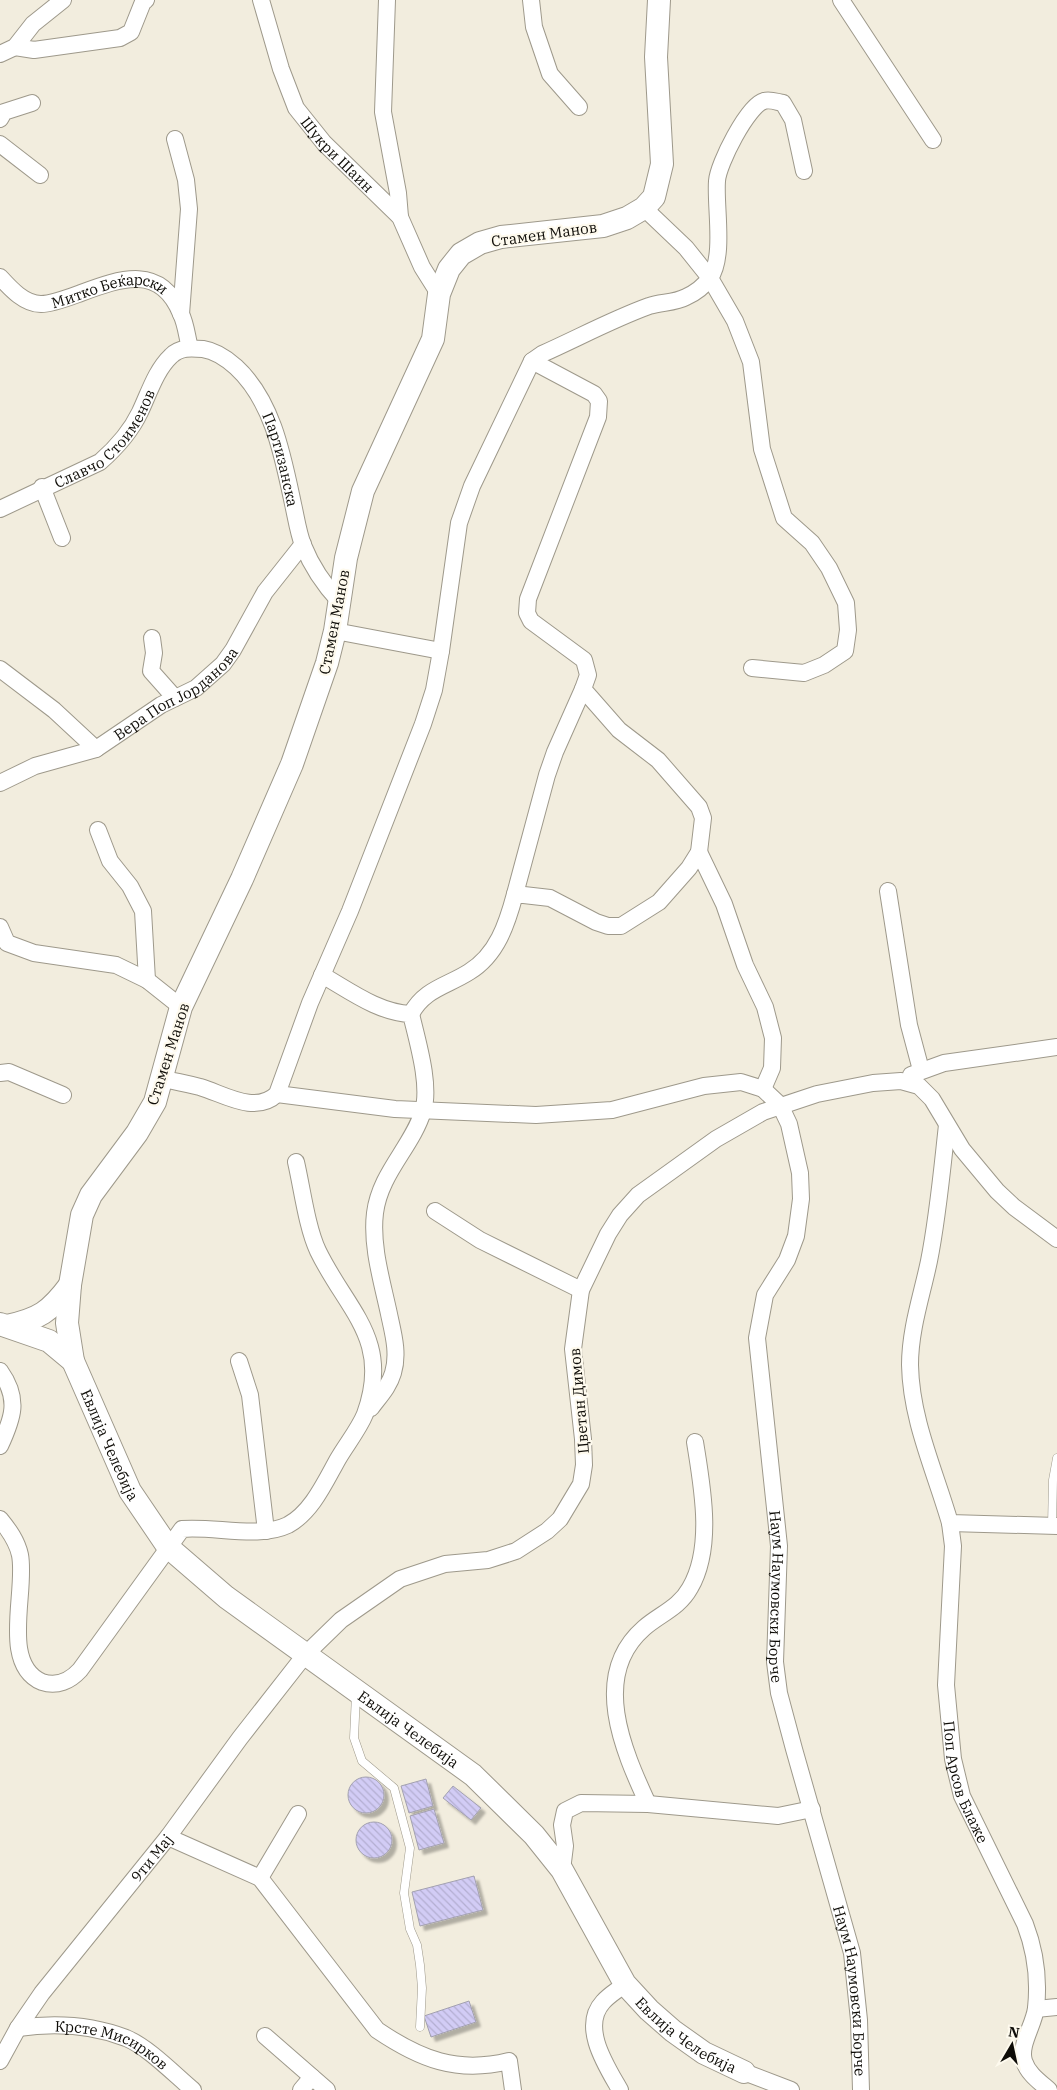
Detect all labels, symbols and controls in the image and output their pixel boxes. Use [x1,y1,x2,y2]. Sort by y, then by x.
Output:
street label: Шукри Шаин [297,113,378,196]
street label: Стамен Манов [490,217,598,251]
street label: Митко Беќарски [49,269,173,312]
street label: Славчо Стоименов [51,386,158,492]
street label: Партизанска [259,409,303,508]
street label: Стамен Манов [315,568,353,676]
street label: Вера Поп Јорданова [110,643,242,744]
street label: Стамен Манов [143,1000,193,1108]
street label: Цветан Димов [565,1347,593,1455]
street label: Евлија Челебија [77,1386,143,1504]
street label: Наум Наумовски Борче [765,1509,789,1684]
street label: Евлија Челебија [355,1686,463,1772]
street label: Поп Арсов Блаже [940,1720,993,1846]
street label: 9ти Мај [126,1830,176,1885]
street label: Наум Наумовски Борче [829,1903,870,2077]
street label: Евлија Челебија [632,1992,740,2077]
street label: Крсте Мисирков [55,2016,173,2073]
north arrow [987,2020,1037,2070]
text: N [1007,2022,1021,2042]

